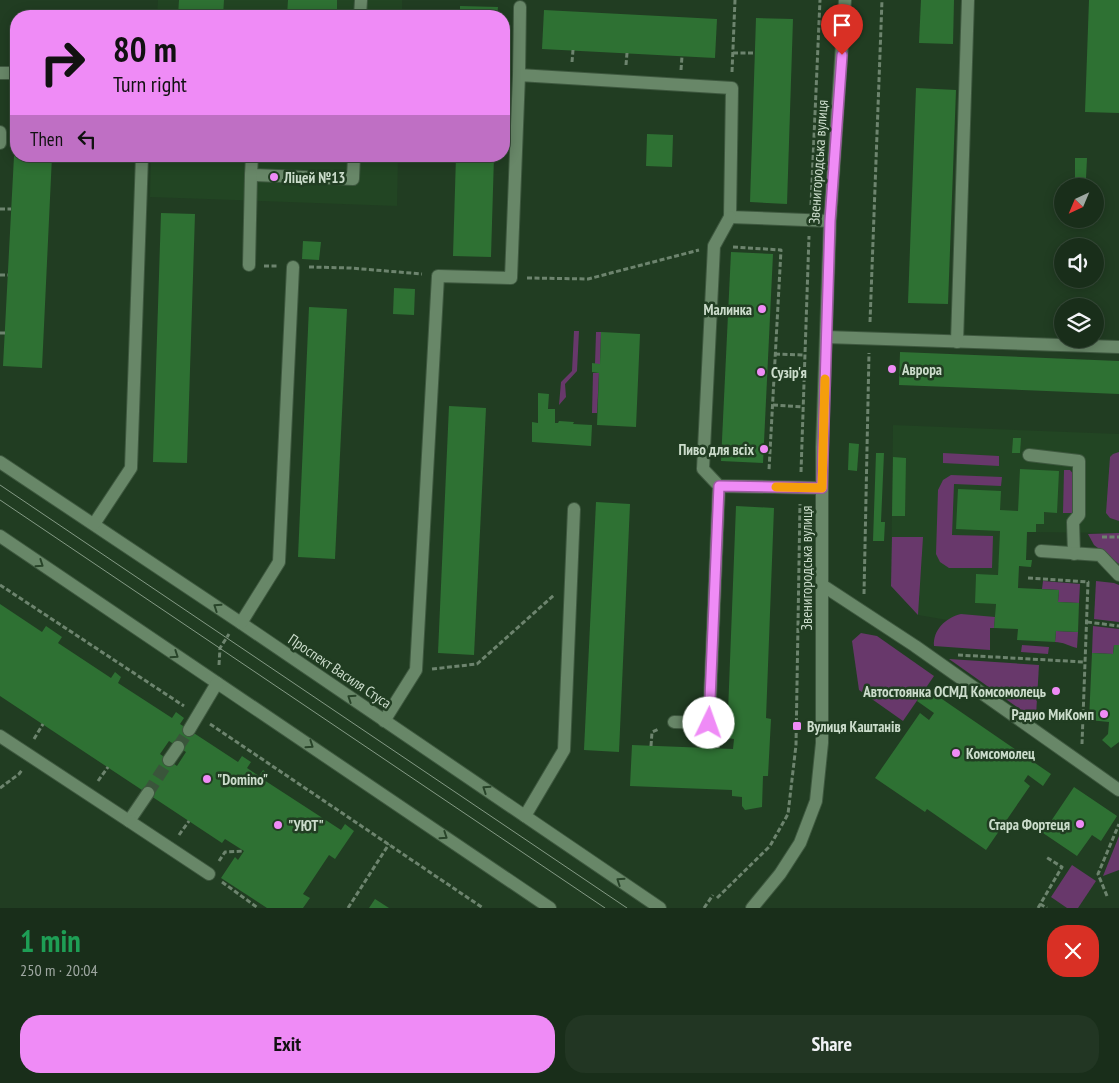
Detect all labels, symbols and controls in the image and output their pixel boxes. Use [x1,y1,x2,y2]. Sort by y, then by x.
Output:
pin [821,4,863,55]
icon: arrive [828,11,856,39]
text: 80 m [113,26,177,72]
icon: right [30,30,95,95]
text: Turn right [113,70,187,98]
street label: Звенигородська вулиця [804,99,832,225]
icon: left [73,125,101,153]
text: Then [30,127,63,151]
place label: Ліцей №13 [283,168,346,187]
marker: Ліцей №13 [268,171,280,183]
north arrow [1054,178,1104,228]
map controls [1054,178,1104,348]
button: sound [1054,238,1104,288]
button: layers [1054,298,1104,348]
place label: Малинка [704,300,752,319]
marker: Малинка [756,303,768,315]
place label: Аврора [901,360,942,379]
place label: Сузір'я [771,363,807,382]
marker: Аврора [886,363,898,375]
marker: Сузір'я [755,366,767,378]
place label: Пиво для всіх [678,440,754,459]
marker: Пиво для всіх [758,443,770,455]
street label: Звенигородська вулиця [797,505,816,630]
one-way arrow [35,558,44,567]
one-way arrow [213,604,222,613]
street label: Проспект Василя Стуса [285,630,395,712]
one-way arrow [170,648,179,658]
place label: Автостоянка ОСМД Комсомолець [862,682,1046,701]
marker: Автостоянка ОСМД Комсомолець [1050,685,1062,697]
one-way arrow [347,695,357,704]
position arrow [682,696,734,748]
place label: Радио МиКомп [1012,705,1094,724]
marker: Радио МиКомп [1098,708,1110,720]
place label: Вулиця Каштанів [807,717,901,736]
marker: Вулиця Каштанів [791,720,803,732]
one-way arrow [305,739,314,749]
place label: Комсомолец [966,744,1035,763]
marker: Комсомолец [950,747,962,759]
place label: "Domino" [217,770,268,789]
marker: "Domino" [201,773,213,785]
one-way arrow [482,786,491,796]
place label: Стара Фортеця [989,815,1070,834]
place label: "УЮТ" [288,816,324,835]
marker: Стара Фортеця [1074,818,1086,830]
marker: "УЮТ" [272,819,284,831]
one-way arrow [439,830,448,840]
one-way arrow [616,878,626,887]
text: 1 min [20,921,81,960]
button: close [1047,925,1099,977]
text: 250 m · 20:04 [20,960,98,980]
button: Exit [20,1015,555,1073]
button: Share [565,1015,1099,1073]

